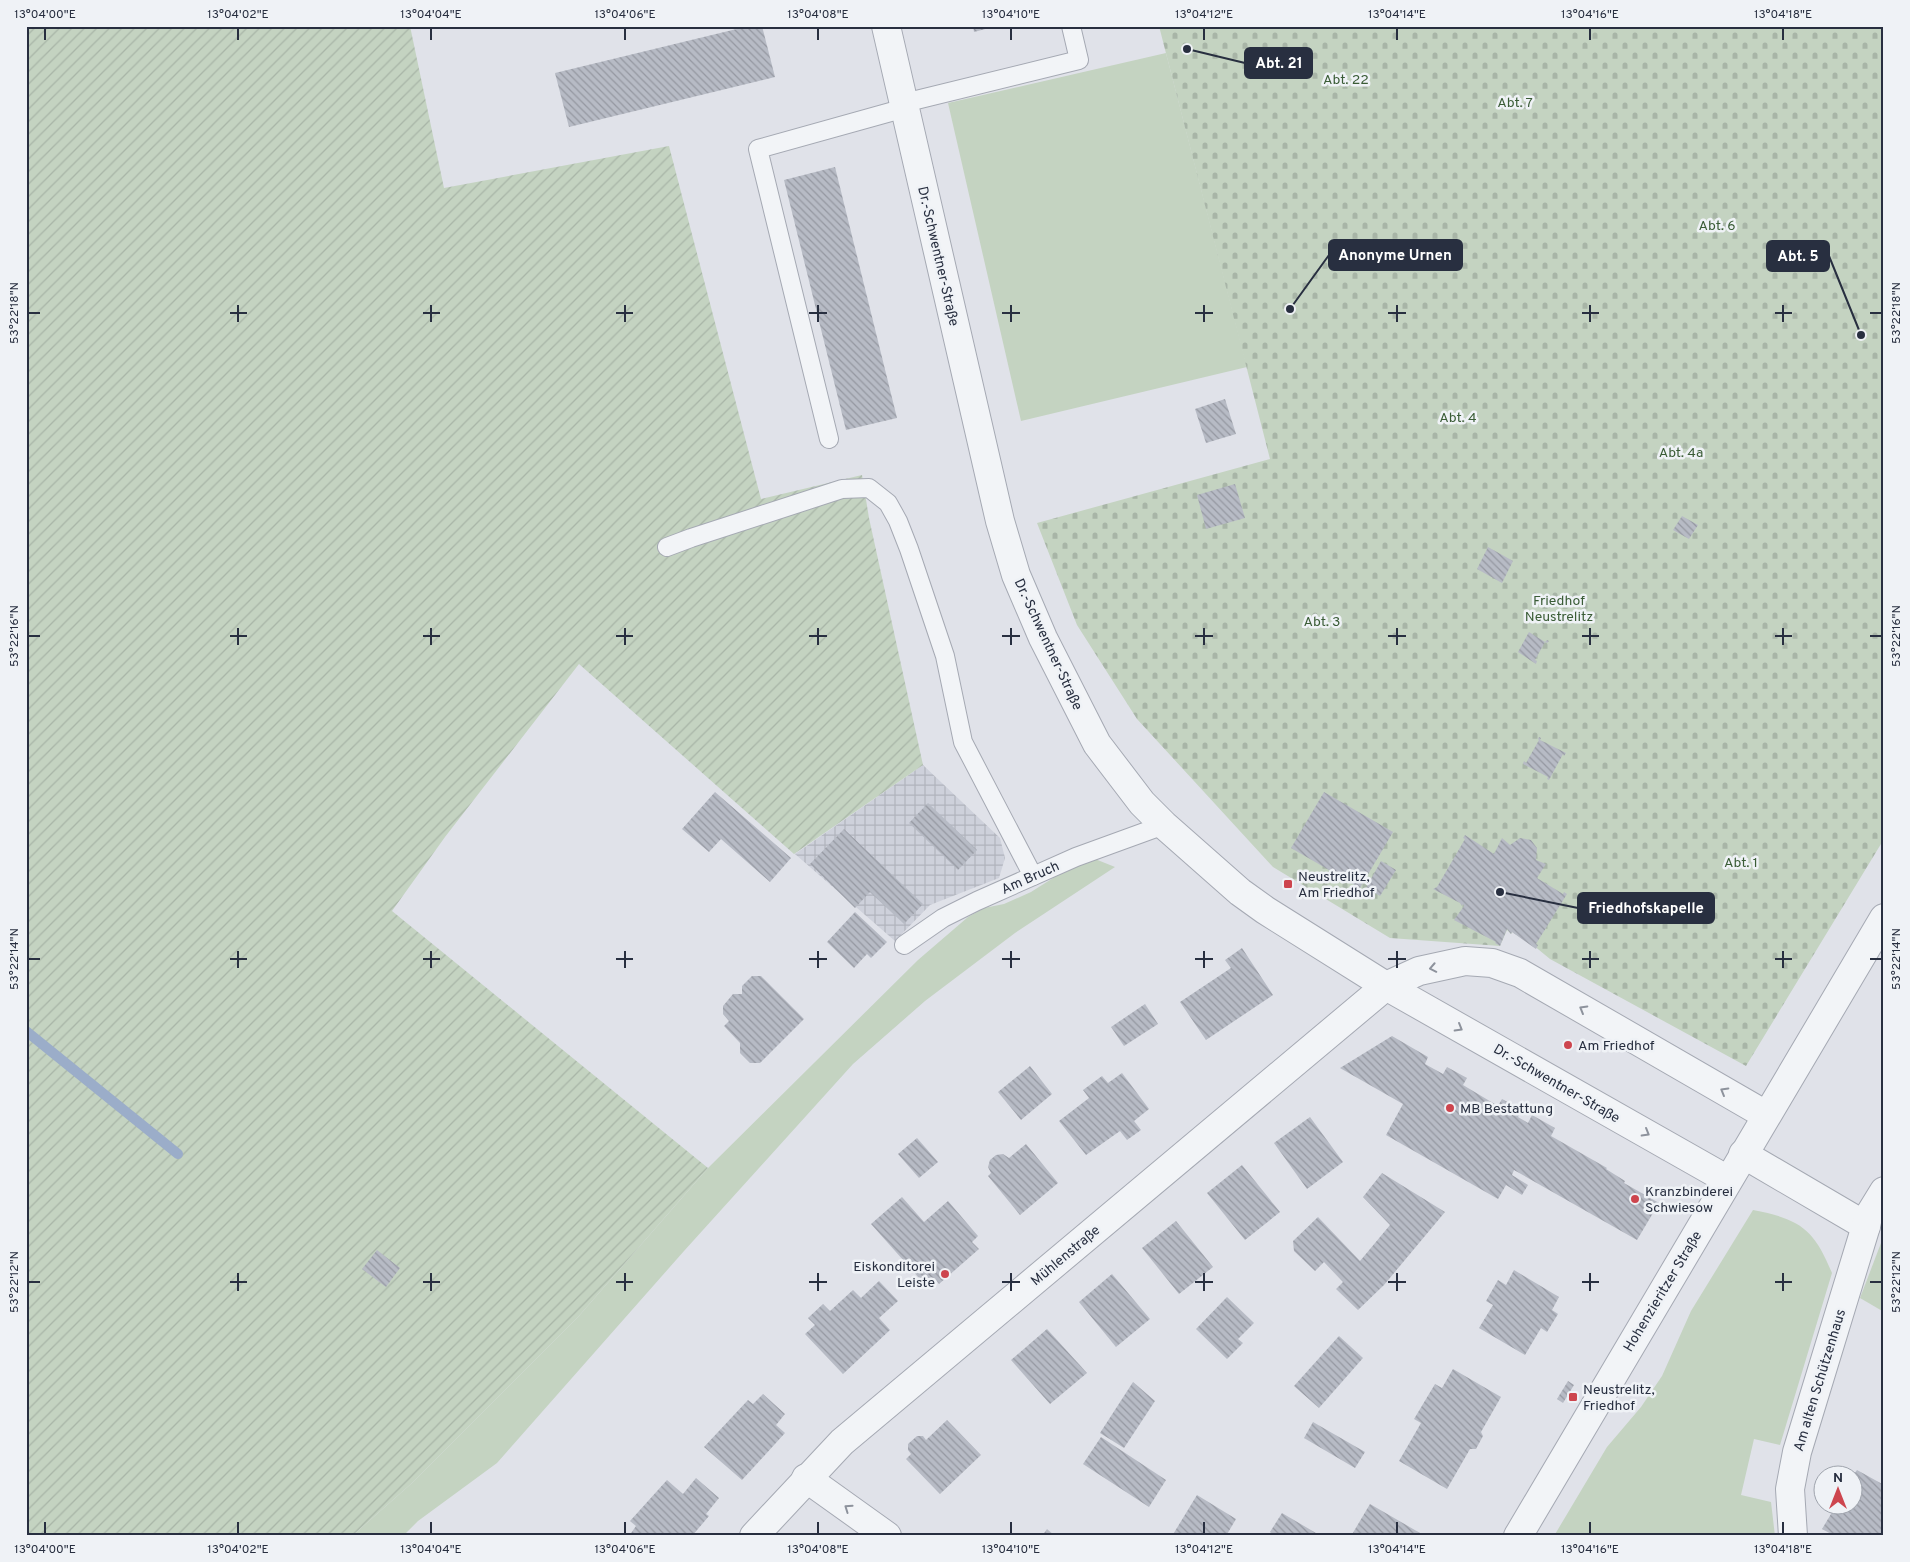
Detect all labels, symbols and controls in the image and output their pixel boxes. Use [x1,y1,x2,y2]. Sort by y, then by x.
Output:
text: 13°04'00"E [14,7,76,23]
text: 13°04'02"E [207,7,269,23]
text: 13°04'04"E [400,7,462,23]
text: 13°04'06"E [594,7,656,23]
text: 13°04'08"E [787,7,849,23]
text: 13°04'10"E [982,7,1040,23]
text: 13°04'12"E [1175,7,1233,23]
text: 13°04'14"E [1368,7,1426,23]
text: 13°04'16"E [1561,7,1619,23]
text: 13°04'18"E [1754,7,1812,23]
callout: Abt. 21 [1245,48,1312,78]
text: Abt. 21 [1255,55,1303,74]
park label: Abt. 22 [1323,72,1369,89]
park label: Abt. 7 [1497,95,1533,112]
street label: Dr.-Schwentner-Straße [913,185,962,328]
park label: Abt. 6 [1698,218,1736,235]
callout: Anonyme Urnen [1329,240,1462,270]
callout: Abt. 5 [1767,241,1829,271]
text: Anonyme Urnen [1338,247,1452,266]
text: Abt. 5 [1777,248,1819,267]
text: 53°22'18"N [7,282,23,344]
text: 53°22'18"N [1889,282,1905,344]
park label: Abt. 4 [1439,410,1477,427]
park label: Abt. 4a [1659,445,1703,462]
street label: Dr.-Schwentner-Straße [1010,576,1086,713]
park label: Friedhof Neustrelitz [1525,593,1593,626]
text: 53°22'16"N [7,605,23,667]
text: 53°22'16"N [1889,605,1905,667]
park label: Abt. 3 [1303,614,1341,631]
park label: Abt. 1 [1724,855,1758,872]
street label: Am Bruch [999,858,1062,899]
place label: Neustrelitz, Am Friedhof [1298,869,1375,902]
marker: Neustrelitz, Am Friedhof [1282,878,1294,890]
callout: Friedhofskapelle [1578,893,1714,923]
text: Friedhofskapelle [1588,900,1704,919]
text: 53°22'14"N [7,928,23,990]
text: 53°22'14"N [1889,928,1905,990]
one-way arrow [1429,962,1437,973]
one-way arrow [1580,1006,1589,1016]
one-way arrow [1453,1021,1462,1031]
place label: Am Friedhof [1578,1038,1655,1055]
marker: Am Friedhof [1562,1039,1574,1051]
street label: Dr.-Schwentner-Straße [1490,1041,1622,1127]
one-way arrow [1720,1088,1729,1098]
place label: MB Bestattung [1460,1101,1553,1118]
marker: MB Bestattung [1444,1102,1456,1114]
one-way arrow [1640,1127,1649,1137]
place label: Kranzbinderei Schwiesow [1645,1184,1733,1217]
marker: Kranzbinderei Schwiesow [1629,1193,1641,1205]
street label: Mühlenstraße [1028,1222,1104,1290]
street label: Hohenzieritzer Straße [1621,1228,1706,1355]
text: 53°22'12"N [7,1251,23,1313]
text: 53°22'12"N [1889,1251,1905,1313]
place label: Eiskonditorei Leiste [853,1259,935,1292]
marker: Eiskonditorei Leiste [939,1268,951,1280]
street label: Am alten Schützenhaus [1791,1307,1850,1454]
place label: Neustrelitz, Friedhof [1583,1382,1655,1415]
marker: Neustrelitz, Friedhof [1567,1391,1579,1403]
north arrow [1812,1464,1862,1514]
text: N [1833,1470,1843,1487]
one-way arrow [845,1505,854,1513]
text: 13°04'00"E [14,1542,76,1558]
text: 13°04'02"E [207,1542,269,1558]
text: 13°04'04"E [400,1542,462,1558]
text: 13°04'06"E [594,1542,656,1558]
text: 13°04'08"E [787,1542,849,1558]
text: 13°04'10"E [982,1542,1040,1558]
text: 13°04'12"E [1175,1542,1233,1558]
text: 13°04'14"E [1368,1542,1426,1558]
text: 13°04'16"E [1561,1542,1619,1558]
text: 13°04'18"E [1754,1542,1812,1558]

